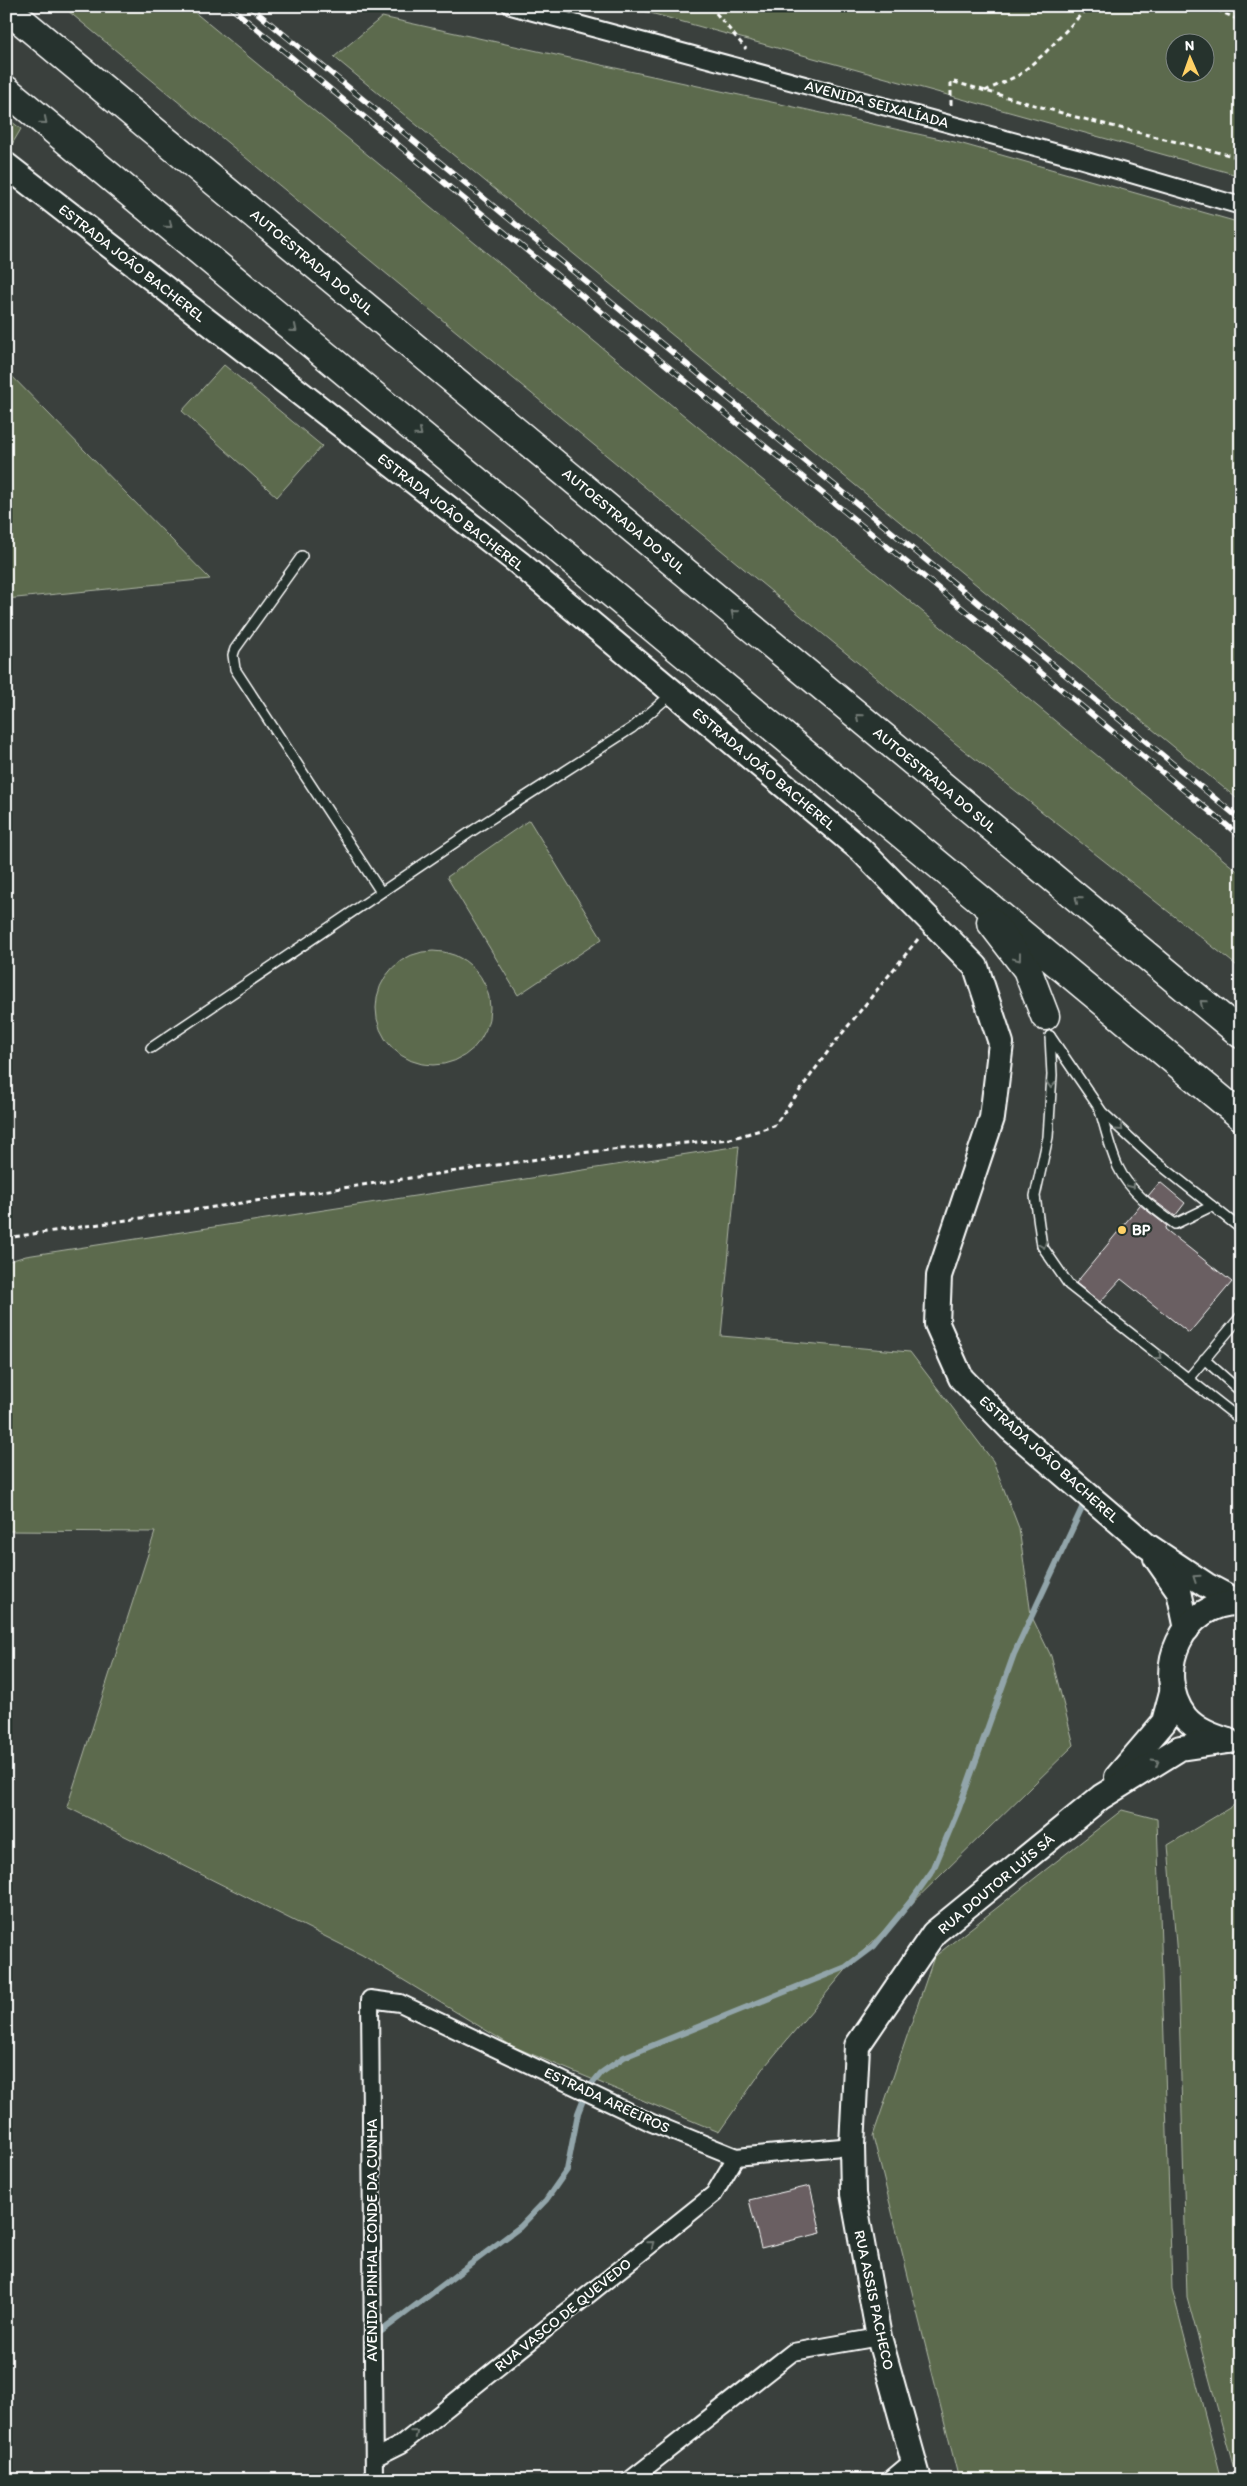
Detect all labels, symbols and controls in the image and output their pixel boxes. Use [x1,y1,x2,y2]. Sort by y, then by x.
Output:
north arrow [1164,32,1214,82]
text: N [1185,37,1195,54]
street label: AVENIDA SEIXALÍADA [803,76,951,132]
one-way arrow [38,115,47,124]
street label: ESTRADA JOÃO BACHEREL [55,200,209,326]
street label: AUTOESTRADA DO SUL [247,205,378,319]
one-way arrow [163,219,172,228]
one-way arrow [288,323,297,332]
one-way arrow [413,427,422,436]
street label: ESTRADA JOÃO BACHEREL [374,449,528,575]
street label: AUTOESTRADA DO SUL [559,464,690,578]
one-way arrow [731,610,740,618]
street label: ESTRADA JOÃO BACHEREL [689,704,840,834]
one-way arrow [856,714,865,722]
street label: AUTOESTRADA DO SUL [870,723,1001,837]
one-way arrow [1075,895,1084,904]
one-way arrow [1013,952,1021,961]
one-way arrow [1200,999,1209,1008]
one-way arrow [1046,1081,1057,1089]
one-way arrow [1114,1122,1123,1131]
one-way arrow [1126,1179,1134,1188]
place label: BP [1132,1221,1151,1239]
marker: BP [1116,1224,1128,1236]
one-way arrow [1037,1240,1047,1248]
one-way arrow [1153,1350,1162,1358]
street label: ESTRADA JOÃO BACHEREL [976,1392,1123,1527]
one-way arrow [1192,1575,1201,1584]
one-way arrow [1151,1758,1160,1768]
street label: RUA DOUTOR LUÍS SÁ [934,1830,1058,1938]
street label: ESTRADA AREEIROS [541,2063,673,2137]
street label: AVENIDA PINHAL CONDE DA CUNHA [363,2118,381,2361]
street label: RUA ASSIS PACHECO [850,2228,898,2372]
one-way arrow [646,2241,655,2250]
street label: RUA VASCO DE QUEVEDO [491,2254,635,2376]
one-way arrow [410,2430,419,2439]

